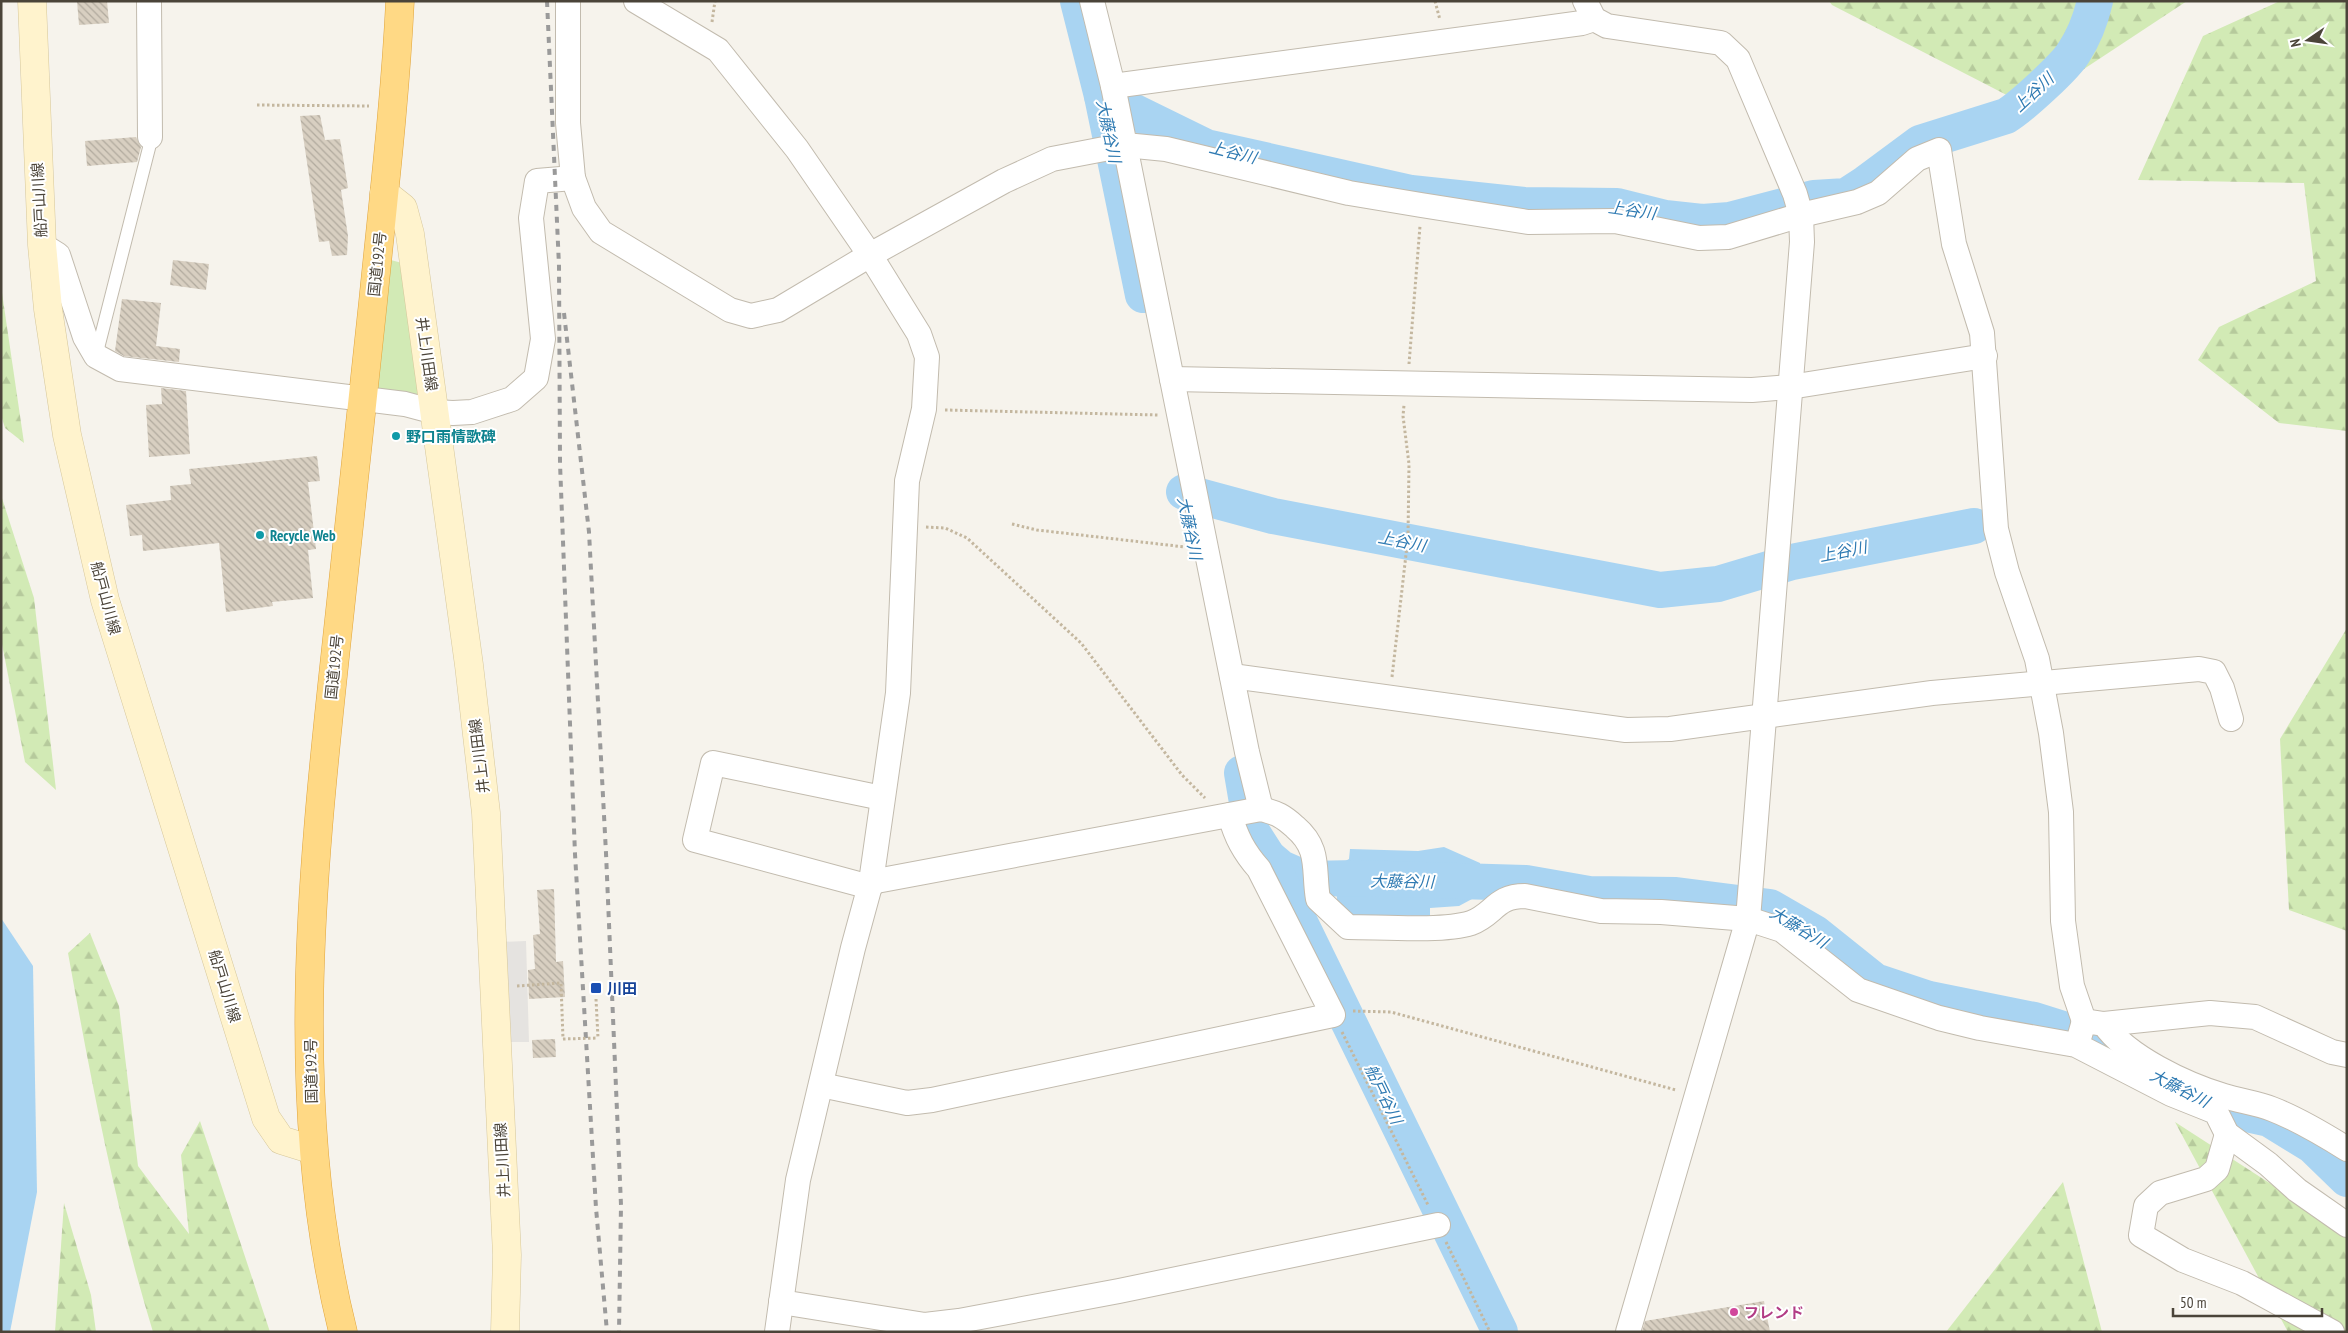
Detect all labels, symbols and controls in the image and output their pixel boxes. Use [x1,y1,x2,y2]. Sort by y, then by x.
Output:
north arrow [2283,15,2333,65]
text: N [2286,37,2305,49]
water label: 上谷川 [2009,67,2059,116]
water label: 大藤谷川 [1093,98,1126,166]
water label: 上谷川 [1207,136,1261,168]
street label: 船戸山川線 [28,162,50,238]
water label: 上谷川 [1607,197,1659,224]
street label: 国道192号 [364,231,390,297]
street label: 井上川田線 [412,316,442,392]
place label: 野口雨情歌碑 [406,427,496,446]
marker: 野口雨情歌碑 [390,430,402,442]
water label: 大藤谷川 [1174,495,1207,563]
place label: Recycle Web [270,526,336,545]
water label: 上谷川 [1377,527,1429,556]
marker: Recycle Web [254,529,266,541]
water label: 上谷川 [1818,536,1870,565]
street label: 船戸山川線 [87,559,125,637]
street label: 国道192号 [321,634,347,700]
street label: 井上川田線 [465,718,493,794]
water label: 大藤谷川 [1370,870,1436,892]
water label: 大藤谷川 [1766,902,1833,953]
street label: 船戸山川線 [205,947,245,1025]
place label: 川田 [607,979,637,998]
marker: 川田 [589,981,603,995]
street label: 国道192号 [301,1038,321,1104]
water label: 船戸谷川 [1361,1061,1408,1129]
water label: 大藤谷川 [2147,1065,2215,1112]
street label: 井上川田線 [491,1122,513,1198]
scale bar [2173,1286,2322,1318]
text: 50 m [2180,1293,2206,1312]
place label: フレンド [1744,1303,1804,1322]
marker: フレンド [1728,1306,1740,1318]

